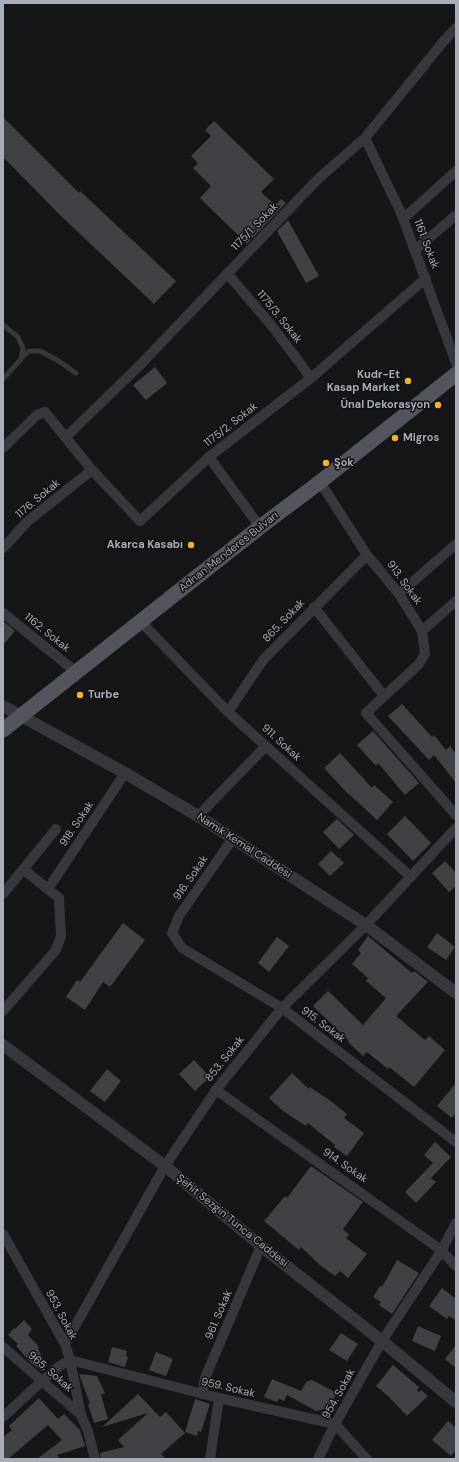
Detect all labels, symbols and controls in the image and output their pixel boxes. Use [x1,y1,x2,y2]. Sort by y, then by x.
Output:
street label: 1175/1. Sokak [229,200,281,254]
street label: 1161. Sokak [410,217,442,271]
street label: 1175/3. Sokak [254,288,304,346]
place label: Kudr-Et Kasap Market [327,368,400,394]
marker: Kudr-Et Kasap Market [403,376,413,386]
place label: Ünal Dekorasyon [341,398,430,412]
street label: 1175/2. Sokak [202,400,260,450]
marker: Ünal Dekorasyon [433,400,443,410]
place label: Migros [403,431,439,445]
marker: Migros [390,433,400,443]
place label: Şok [334,456,354,470]
marker: Şok [321,458,331,468]
street label: 1176. Sokak [13,477,63,521]
street label: Adnan Menderes Bulvarı [177,509,281,595]
place label: Akarca Kasabı [107,538,183,552]
marker: Akarca Kasabı [186,540,196,550]
street label: 913. Sokak [383,558,425,608]
street label: 865. Sokak [260,597,308,645]
street label: 1162. Sokak [22,611,72,655]
place label: Turbe [88,688,119,702]
marker: Turbe [75,690,85,700]
street label: 911. Sokak [259,722,303,764]
street label: 918. Sokak [57,799,97,849]
street label: Namık Kemal Caddesi [194,811,294,881]
street label: 916. Sokak [171,853,211,903]
street label: 915. Sokak [298,1004,348,1046]
street label: 853. Sokak [203,1034,247,1084]
street label: 914. Sokak [320,1146,370,1186]
street label: Şehit Sezgin Tunca Caddesi [173,1172,291,1270]
street label: 953. Sokak [42,1288,80,1342]
street label: 961. Sokak [203,1288,235,1342]
street label: 965. Sokak [25,1349,75,1395]
street label: 954. Sokak [320,1367,358,1421]
street label: 959. Sokak [200,1375,256,1401]

